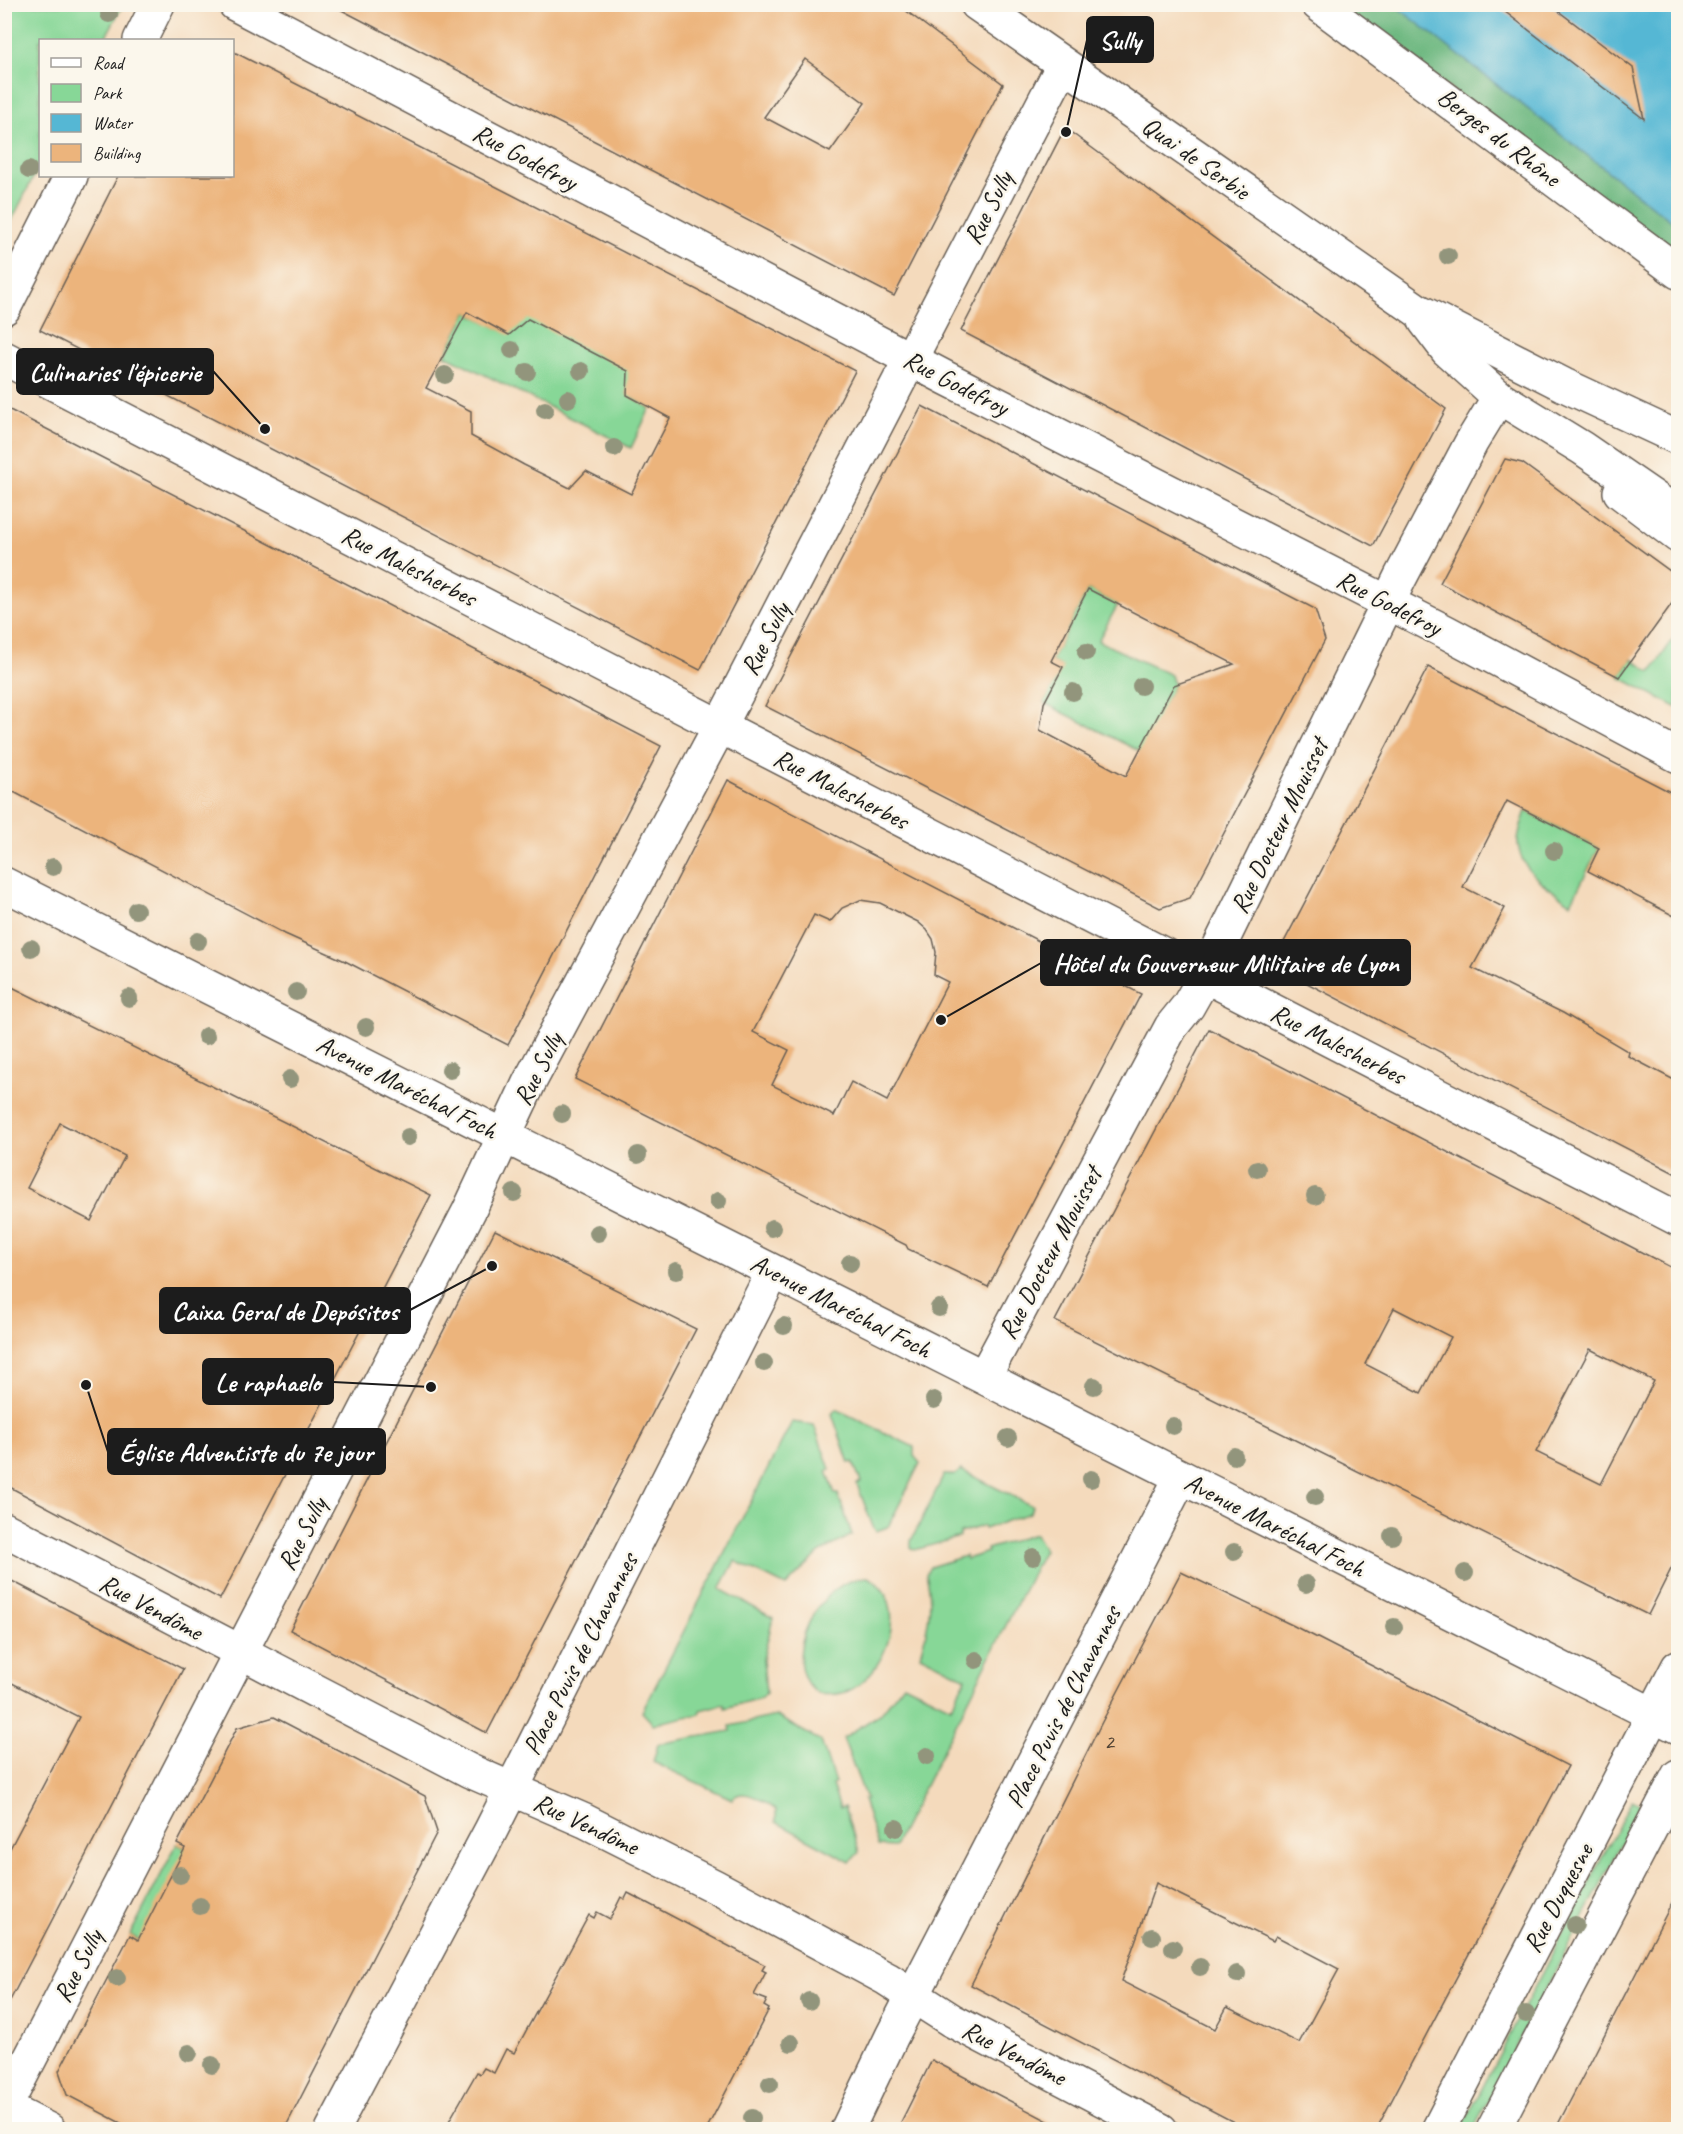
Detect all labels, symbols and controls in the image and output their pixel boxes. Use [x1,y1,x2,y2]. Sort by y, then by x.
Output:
callout: Sully [1087,17,1153,62]
text: Sully [1099,23,1144,57]
legend [39,39,234,177]
text: Road [93,52,126,74]
street label: Berges du Rhône [1431,80,1569,195]
text: Park [93,82,123,104]
street label: Quai de Serbie [1136,109,1258,209]
text: Water [93,112,134,134]
street label: Rue Godefroy [467,116,585,199]
text: Building [93,142,142,164]
street label: Rue Sully [956,164,1021,250]
street label: Rue Godefroy [898,343,1016,424]
callout: Culinaries l'épicerie [17,349,213,394]
text: Culinaries l'épicerie [29,355,204,389]
street label: Rue Malesherbes [336,518,484,615]
street label: Rue Godefroy [1331,563,1449,644]
street label: Rue Sully [733,595,798,681]
street label: Rue Docteur Mouisset [1222,730,1337,919]
street label: Rue Malesherbes [768,741,916,838]
callout: Hôtel du Gouverneur Militaire de Lyon [1041,940,1410,985]
text: Hôtel du Gouverneur Militaire de Lyon [1053,946,1401,980]
street label: Rue Malesherbes [1265,996,1413,1093]
street label: Rue Sully [506,1025,571,1111]
street label: Avenue Maréchal Foch [311,1027,504,1147]
street label: Rue Docteur Mouisset [991,1158,1111,1345]
street label: Avenue Maréchal Foch [745,1246,938,1366]
callout: Caixa Geral de Depósitos [160,1288,410,1333]
text: Caixa Geral de Depósitos [172,1294,401,1328]
callout: Le raphaelo [203,1359,333,1404]
text: Le raphaelo [215,1365,323,1399]
callout: Église Adventiste du 7e jour [108,1429,385,1474]
text: Église Adventiste du 7e jour [119,1435,376,1469]
street label: Avenue Maréchal Foch [1179,1465,1372,1585]
street label: Rue Sully [270,1490,335,1576]
street label: Place Puvis de Chavannes [515,1546,646,1760]
street label: Rue Vendôme [94,1566,210,1649]
street label: Place Puvis de Chavannes [998,1599,1129,1813]
house number: 2 [1104,1728,1116,1756]
street label: Rue Vendôme [528,1785,646,1864]
street label: Rue Duquesne [1516,1836,1601,1958]
street label: Rue Sully [46,1922,111,2008]
street label: Rue Vendôme [957,2013,1074,2094]

